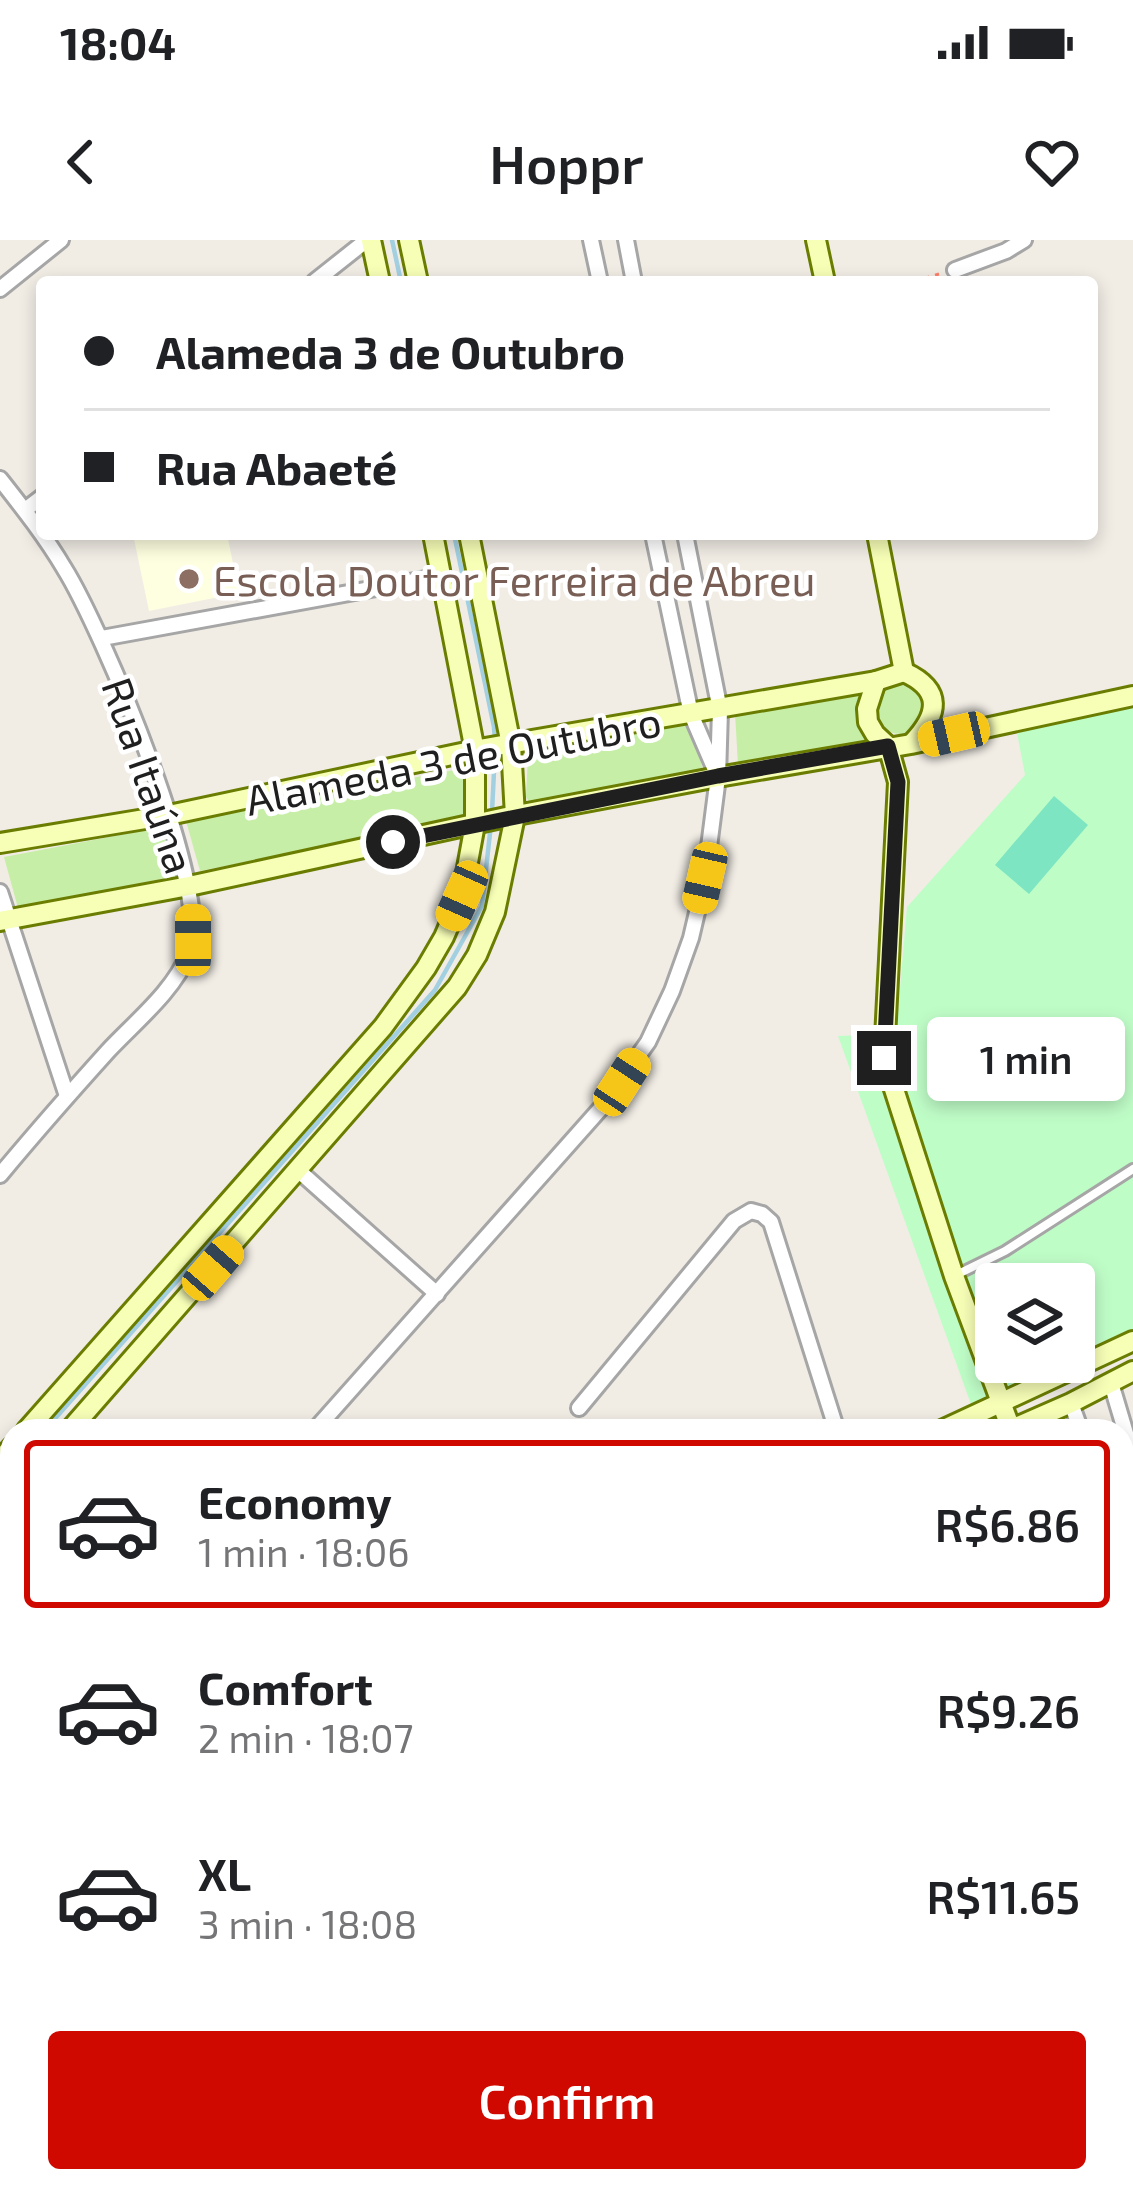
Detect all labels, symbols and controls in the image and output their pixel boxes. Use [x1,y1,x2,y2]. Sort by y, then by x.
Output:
text: 18:04 [60,15,176,69]
icon: back [48,129,114,195]
icon: heart [1019,129,1085,195]
text: Hoppr [489,130,644,195]
text: Alameda 3 de Outubro [156,324,625,378]
text: Rua Abaeté [156,440,397,494]
place label: Escola Doutor Ferreira de Abreu [213,554,815,604]
marker: Escola Doutor Ferreira de Abreu [176,566,202,592]
street label: Rua Itaúna [93,671,207,879]
street label: Alameda 3 de Outubro [241,694,665,824]
car [915,708,993,760]
route start [366,815,420,869]
car [679,839,731,917]
car [431,856,493,936]
car [175,904,211,976]
callout: 1 min [926,1016,1124,1100]
route end [857,1031,911,1085]
text: 1 min [980,1035,1072,1082]
car [587,1042,657,1122]
car [176,1229,250,1307]
map controls [975,1263,1095,1383]
button: layers [975,1263,1095,1383]
icon: car [54,1470,162,1578]
text: Economy [198,1474,392,1528]
text: R$6.86 [935,1497,1080,1551]
text: 1 min · 18:06 [198,1528,410,1575]
icon: car [54,1656,162,1764]
text: Comfort [198,1660,373,1714]
text: R$9.26 [937,1683,1080,1737]
text: 2 min · 18:07 [198,1714,414,1761]
icon: car [54,1842,162,1950]
text: XL [198,1846,251,1900]
text: R$11.65 [927,1869,1080,1923]
text: 3 min · 18:08 [198,1900,417,1947]
button: Confirm [48,2031,1086,2169]

